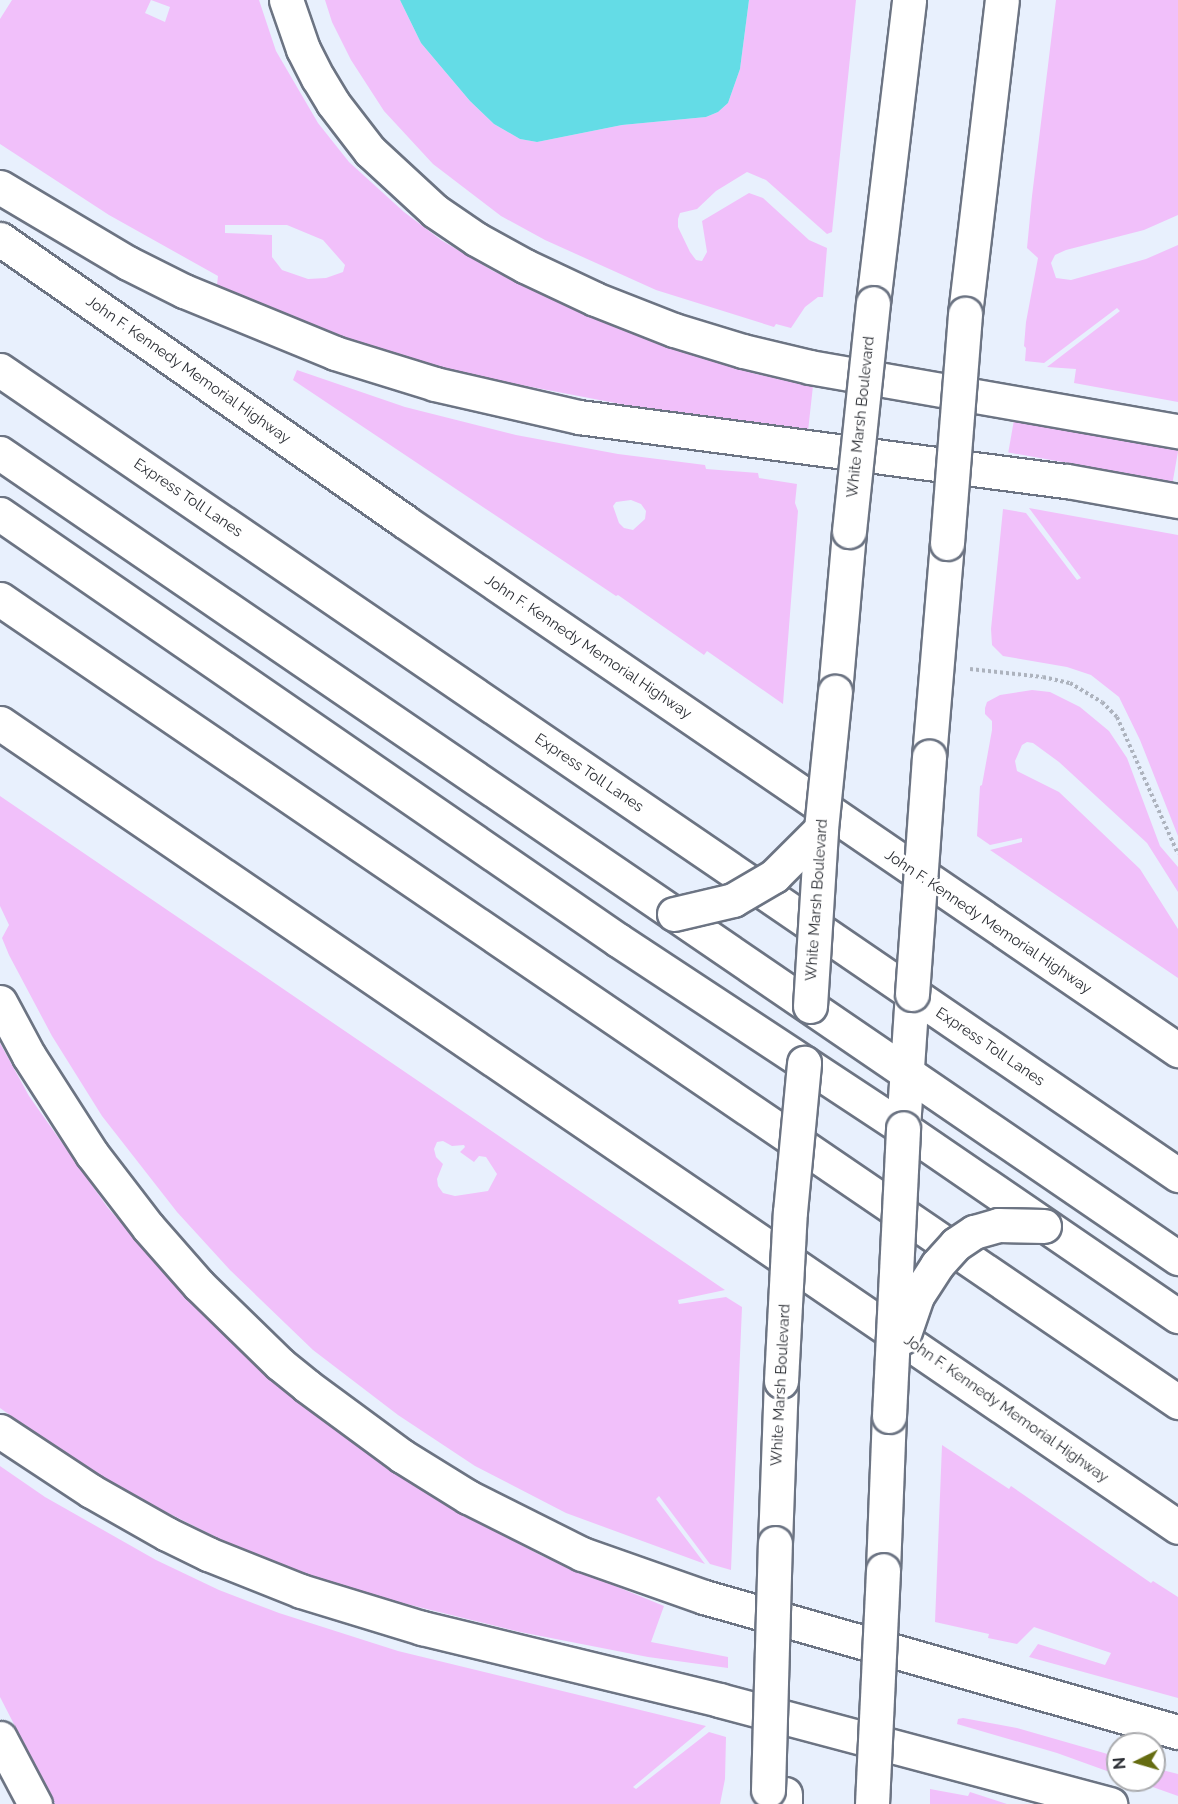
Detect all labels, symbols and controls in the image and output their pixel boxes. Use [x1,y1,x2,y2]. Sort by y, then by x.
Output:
street label: John F. Kennedy Memorial Highway [82,292,294,448]
street label: White Marsh Boulevard [844,335,878,499]
street label: Express Toll Lanes [130,455,246,541]
street label: John F. Kennedy Memorial Highway [481,571,695,723]
street label: Express Toll Lanes [531,730,647,816]
street label: White Marsh Boulevard [802,818,832,982]
street label: John F. Kennedy Memorial Highway [881,846,1095,998]
street label: Express Toll Lanes [932,1004,1048,1090]
street label: White Marsh Boulevard [768,1303,794,1467]
street label: John F. Kennedy Memorial Highway [900,1331,1112,1487]
north arrow [1106,1732,1166,1792]
text: N [1110,1757,1130,1770]

